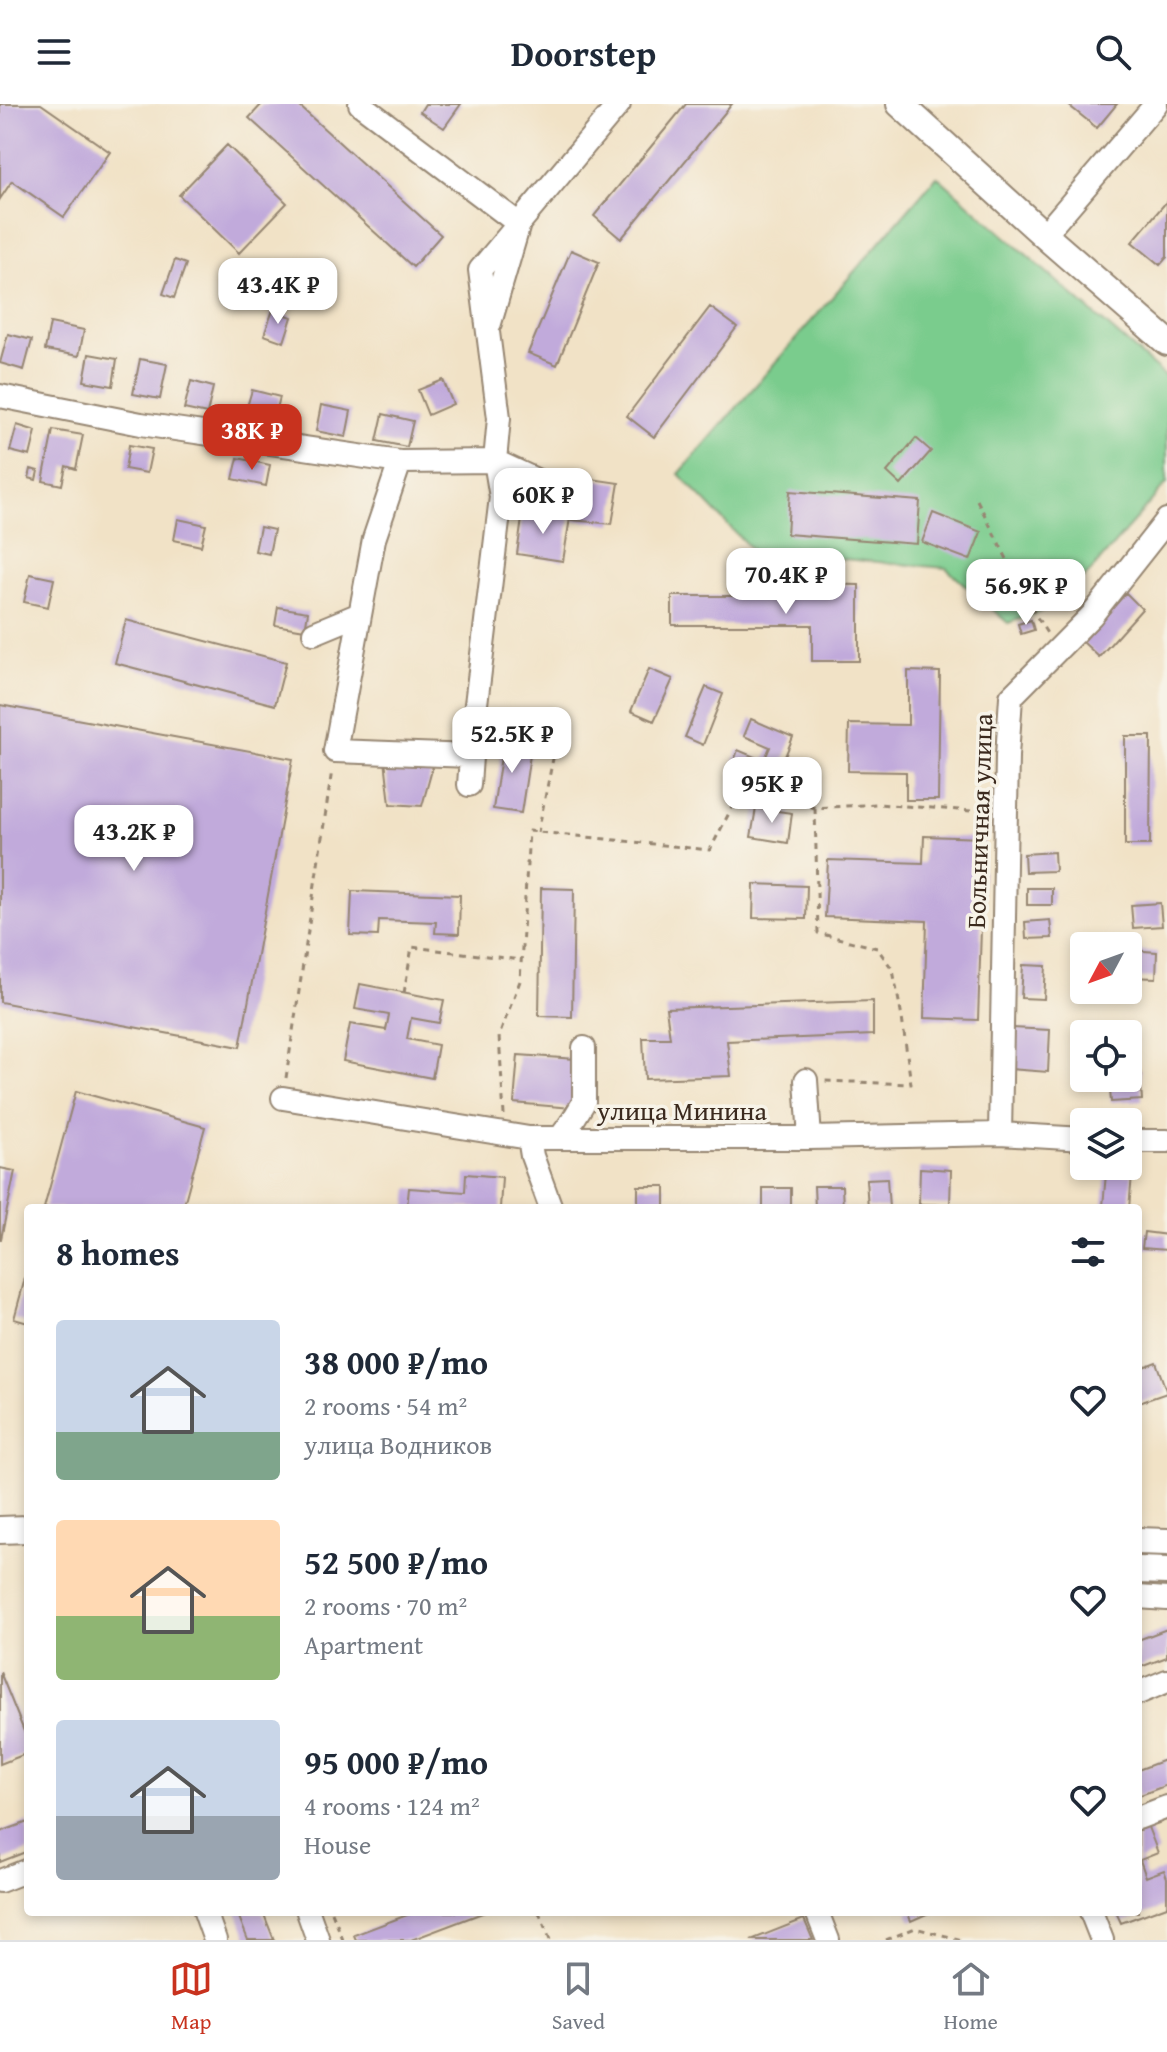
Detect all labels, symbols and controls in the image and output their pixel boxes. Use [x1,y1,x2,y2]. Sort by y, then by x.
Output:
text: Doorstep [511,26,656,79]
icon: menu [32,30,76,74]
icon: search [1091,30,1135,74]
pin: 43.4K ₽ [204,258,352,326]
text: 43.4K ₽ [236,264,320,303]
pin: 38K ₽ [196,404,308,472]
text: 38K ₽ [221,410,283,449]
pin: 60K ₽ [487,468,599,536]
text: 60K ₽ [512,474,574,513]
pin: 70.4K ₽ [712,548,860,616]
text: 70.4K ₽ [744,554,828,593]
pin: 56.9K ₽ [952,559,1100,627]
text: 56.9K ₽ [984,565,1068,604]
pin: 52.5K ₽ [438,707,586,775]
street label: Больничная улица [956,712,1002,929]
text: 52.5K ₽ [470,713,554,752]
pin: 95K ₽ [716,757,828,825]
text: 95K ₽ [741,763,803,802]
pin: 43.2K ₽ [60,805,208,873]
text: 43.2K ₽ [92,811,176,850]
north arrow [1070,932,1142,1004]
map controls [1070,932,1142,1180]
button: locate [1070,1020,1142,1092]
street label: улица Минина [596,1091,768,1130]
button: layers [1070,1108,1142,1180]
text: 8 homes [56,1228,180,1277]
icon: filters [1066,1230,1110,1274]
text: 38 000 ₽/mo [304,1337,488,1386]
icon: home [120,1352,216,1448]
icon: heart [1066,1378,1110,1422]
text: 2 rooms · 54 m² [304,1386,467,1425]
text: улица Водников [304,1425,492,1464]
text: 52 500 ₽/mo [304,1537,488,1586]
icon: home [120,1552,216,1648]
icon: heart [1066,1578,1110,1622]
text: 2 rooms · 70 m² [304,1586,467,1625]
text: Apartment [304,1625,423,1664]
text: 95 000 ₽/mo [304,1737,488,1786]
icon: home [120,1752,216,1848]
icon: heart [1066,1778,1110,1822]
text: 4 rooms · 124 m² [304,1786,480,1825]
text: House [304,1825,371,1864]
tab: Map [169,1957,213,2037]
tab: Saved [552,1957,605,2037]
tab: Home [944,1957,998,2037]

